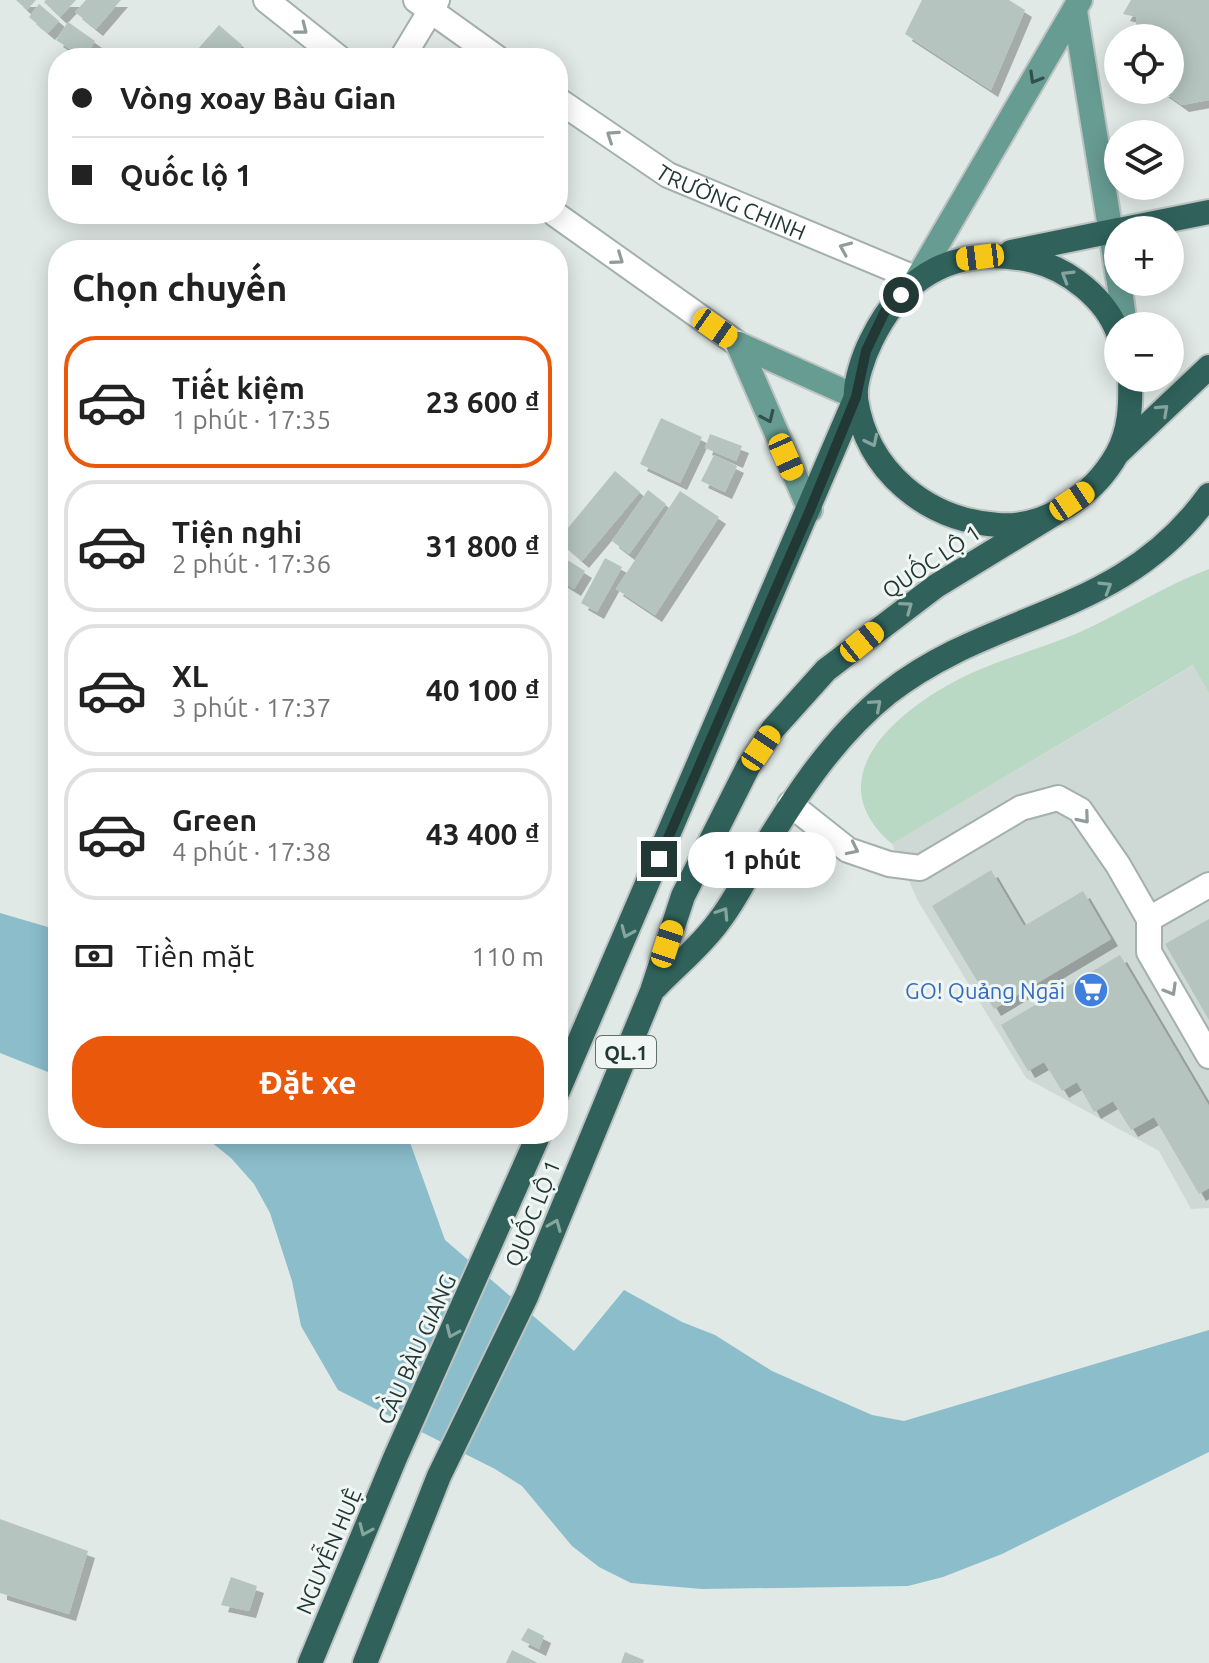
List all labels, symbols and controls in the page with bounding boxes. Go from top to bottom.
one-way arrow [293,20,308,34]
map controls [1104,24,1184,392]
button: locate [1104,24,1184,104]
one-way arrow [1029,69,1045,84]
text: Vòng xoay Bàu Gian [120,81,396,115]
button: layers [1104,120,1184,200]
one-way arrow [606,131,620,146]
text: Quốc lộ 1 [120,158,252,192]
street label: TRƯỜNG CHINH [652,159,810,244]
button: + [1104,216,1184,296]
one-way arrow [839,242,853,258]
car [955,242,1005,272]
one-way arrow [610,249,624,264]
text: Chọn chuyến [72,267,287,308]
one-way arrow [1061,271,1076,286]
route start [883,277,919,313]
car [688,304,742,352]
button: − [1104,312,1184,392]
icon: car [76,366,148,438]
text: Tiết kiệm [172,371,305,405]
text: 23 600 ₫ [426,385,540,419]
text: 1 phút · 17:35 [172,405,331,434]
one-way arrow [1154,405,1168,419]
one-way arrow [758,408,774,423]
car [765,430,807,484]
one-way arrow [863,433,878,448]
car [1045,478,1099,524]
icon: car [76,510,148,582]
street label: QUỐC LỘ 1 [874,514,985,603]
text: Tiện nghi [172,515,302,549]
text: 31 800 ₫ [426,529,540,563]
text: 2 phút · 17:36 [172,549,331,578]
one-way arrow [1097,581,1112,596]
one-way arrow [899,602,913,617]
car [836,618,888,666]
icon: car [76,654,148,726]
text: XL [172,659,208,693]
text: 40 100 ₫ [426,673,540,707]
text: 3 phút · 17:37 [172,693,331,722]
one-way arrow [866,700,881,714]
car [738,721,784,775]
icon: car [76,798,148,870]
text: Green [172,803,257,837]
one-way arrow [1074,809,1089,824]
text: 43 400 ₫ [426,817,540,851]
callout: 1 phút [687,831,835,887]
text: 4 phút · 17:38 [172,837,331,866]
one-way arrow [844,840,859,856]
route end [641,841,677,877]
text: 1 phút [723,845,801,874]
one-way arrow [714,908,729,922]
car [648,917,686,971]
one-way arrow [621,924,637,938]
icon: cash [72,934,116,978]
text: Tiền mặt [136,939,254,973]
text: 110 m [472,942,544,971]
supermarket icon: GO! Quảng Ngãi [1072,971,1110,1009]
place label: GO! Quảng Ngãi [905,978,1065,1003]
one-way arrow [1161,981,1177,995]
button: Đặt xe [72,1036,544,1128]
road number: QL.1 [596,1036,656,1068]
street label: QUỐC LỘ 1 [494,1154,565,1270]
one-way arrow [546,1219,562,1233]
street label: CẦU BÀU GIANG [366,1268,460,1428]
one-way arrow [446,1323,462,1338]
street label: NGUYỄN HUỆ [286,1483,366,1617]
one-way arrow [358,1522,375,1536]

